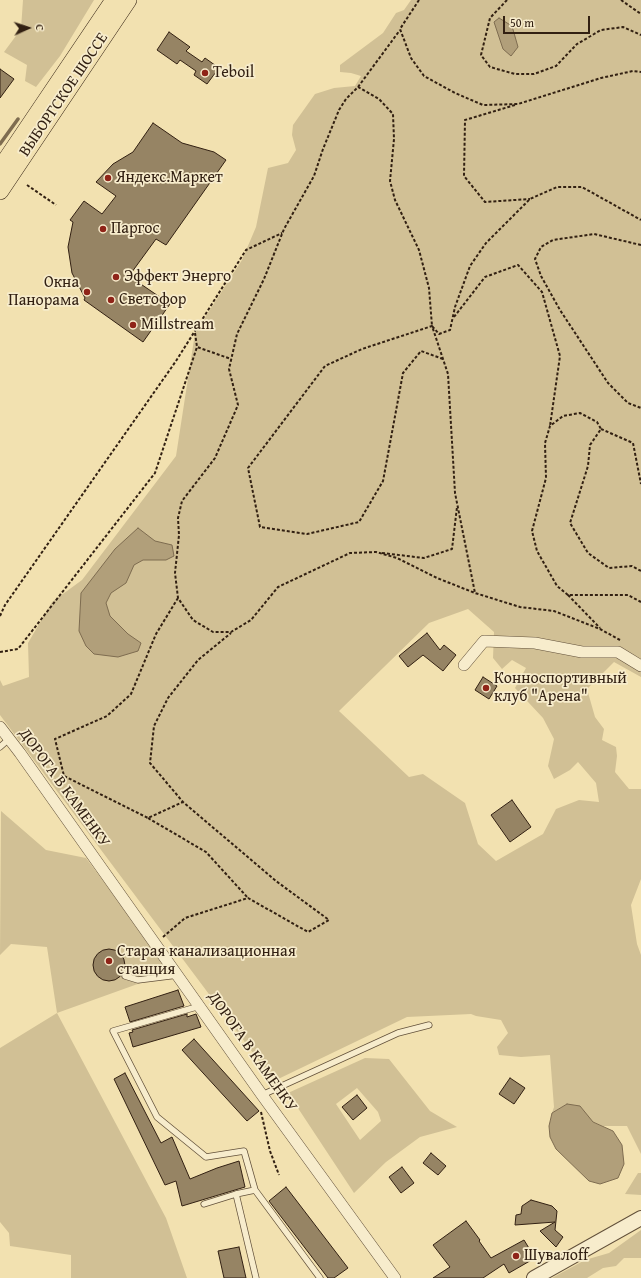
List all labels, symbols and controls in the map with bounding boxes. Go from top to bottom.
north arrow [8,8,48,48]
scale bar [505,8,592,34]
text: 50 m [510,14,534,31]
text: С [32,24,48,31]
street label: ВЫБОРГСКОЕ ШОССЕ [15,30,113,160]
place label: Teboil [213,63,254,83]
marker: Teboil [200,68,210,78]
place label: Яндекс.Маркет [116,168,223,188]
marker: Яндекс.Маркет [103,173,113,183]
place label: Паргос [111,219,160,239]
marker: Паргос [98,224,108,234]
place label: Эффект Энерго [124,267,231,287]
marker: Эффект Энерго [111,272,121,282]
place label: Окна Панорама [8,273,79,311]
marker: Окна Панорама [82,287,92,297]
place label: Светофор [119,290,186,310]
marker: Светофор [106,295,116,305]
place label: Millstream [141,315,214,335]
marker: Millstream [128,320,138,330]
place label: Конноспортивный клуб "Арена" [494,669,627,707]
marker: Конноспортивный клуб "Арена" [481,683,491,693]
street label: ДОРОГА В КАМЕНКУ [14,725,114,851]
place label: Старая канализационная станция [117,942,296,980]
marker: Старая канализационная станция [104,956,114,966]
street label: ДОРОГА В КАМЕНКУ [203,988,301,1116]
place label: Шувалоff [524,1246,588,1266]
marker: Шувалоff [511,1251,521,1261]

